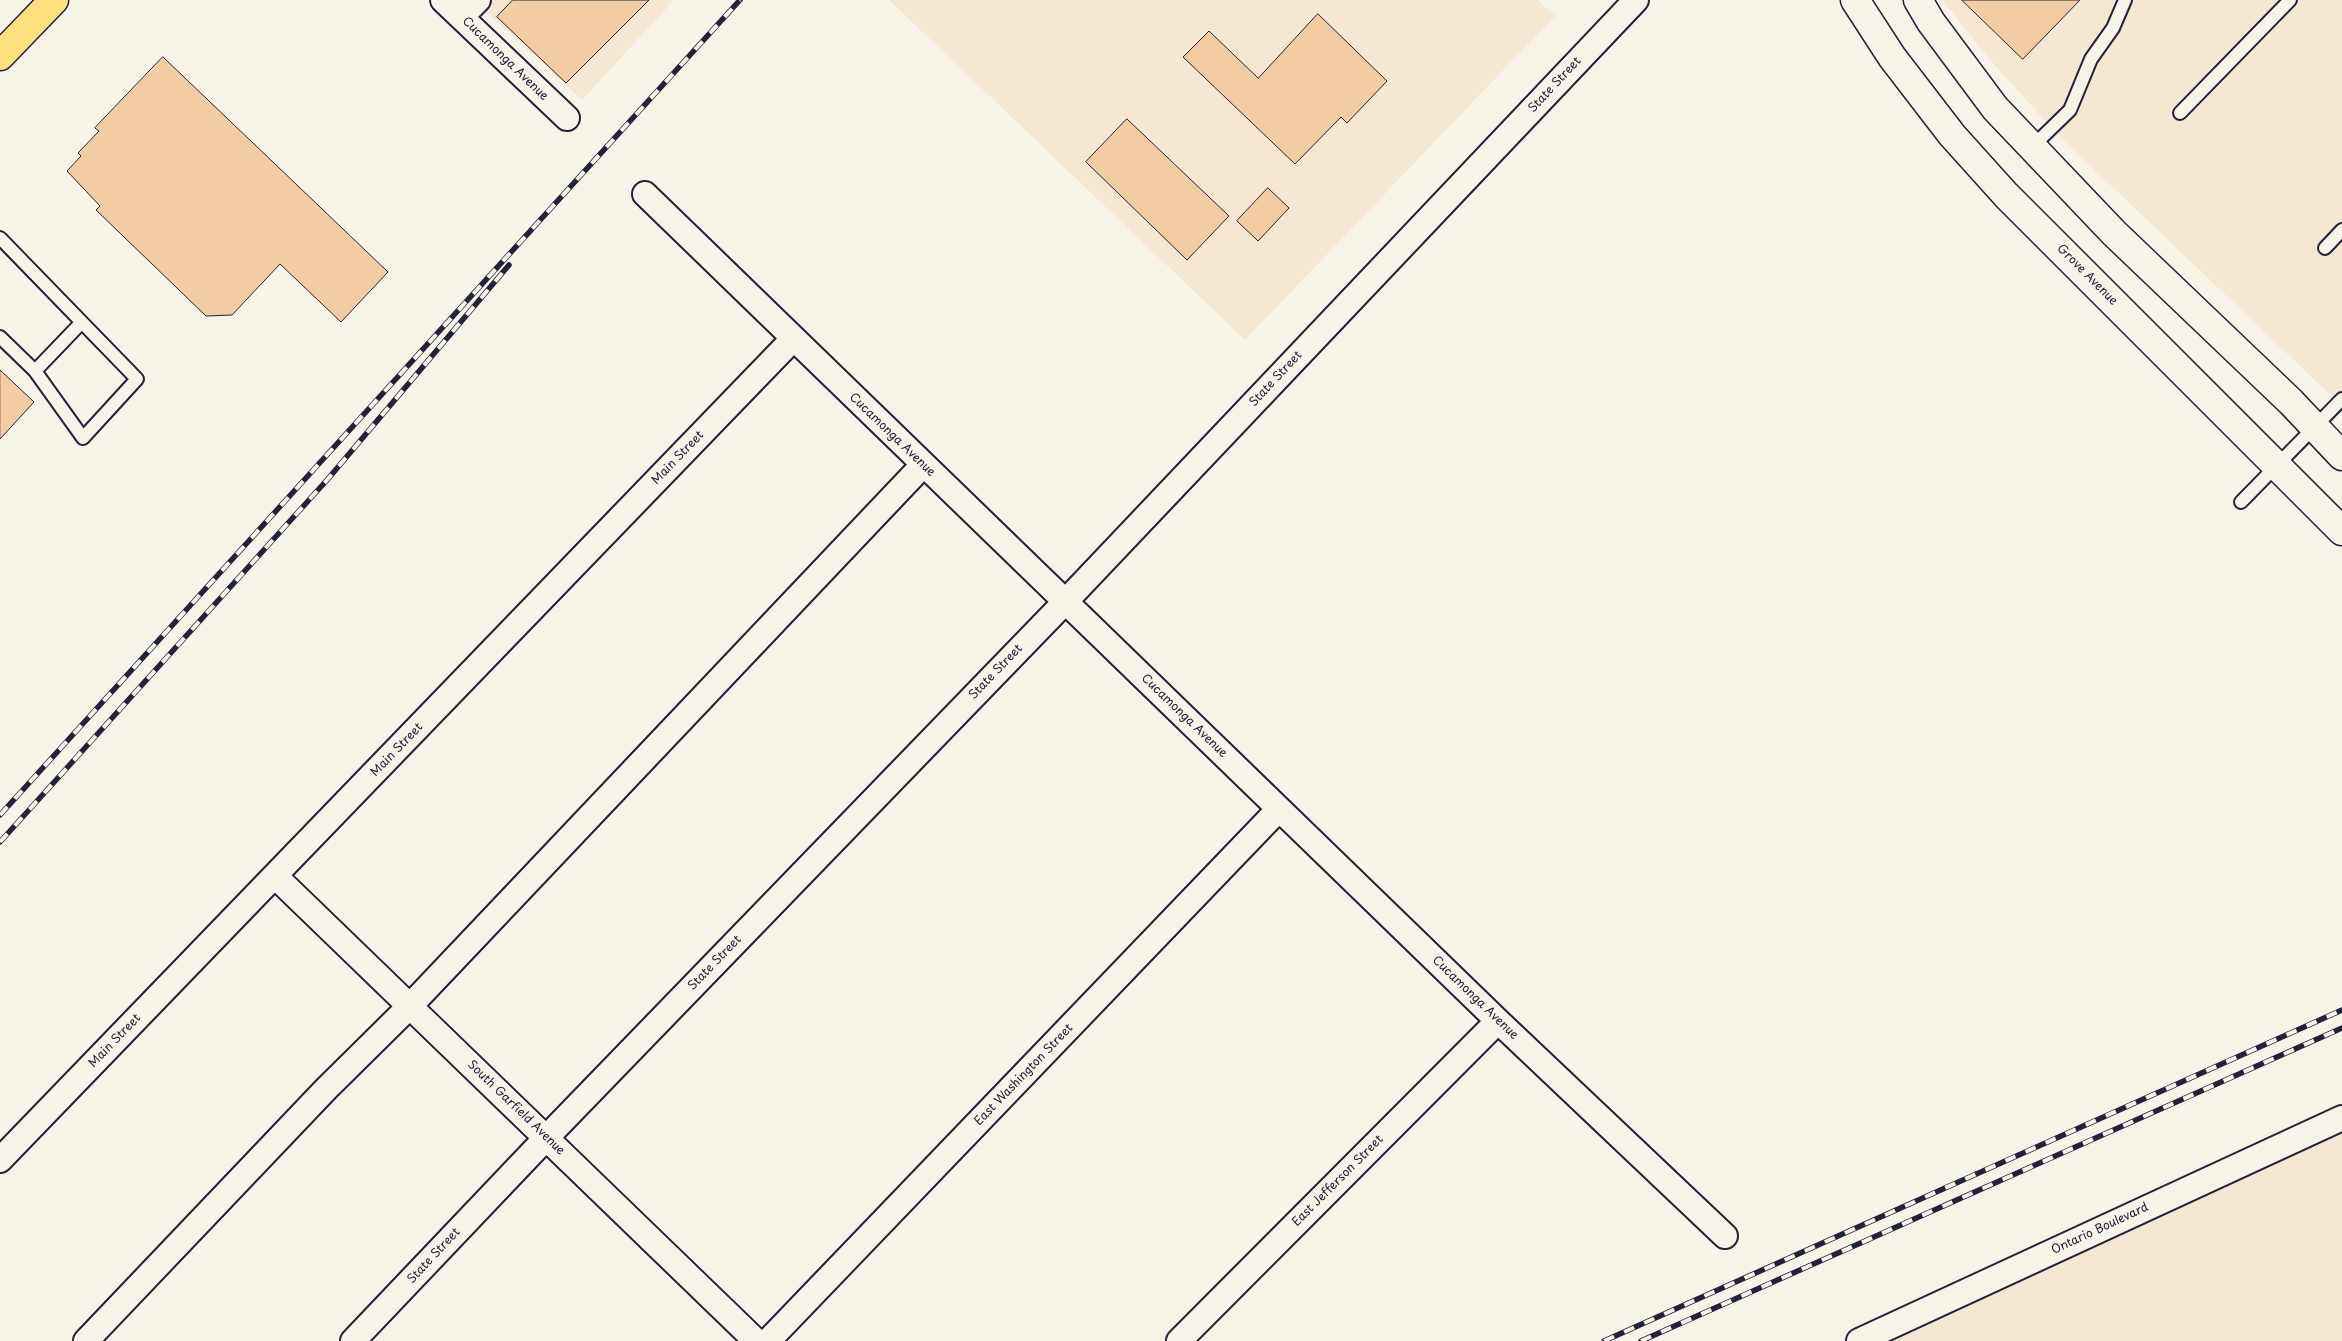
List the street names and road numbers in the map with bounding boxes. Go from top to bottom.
street label: Cucamonga Avenue [459,14,551,104]
street label: State Street [1526,54,1584,116]
street label: Grove Avenue [2054,242,2120,308]
street label: State Street [1247,348,1305,410]
street label: Cucamonga Avenue [846,390,938,480]
street label: Main Street [649,428,707,488]
street label: State Street [966,642,1026,702]
street label: Cucamonga Avenue [1138,671,1230,761]
street label: Main Street [368,720,426,780]
street label: State Street [685,933,745,993]
street label: Cucamonga Avenue [1429,953,1521,1043]
street label: Main Street [86,1011,144,1071]
street label: East Washington Street [972,1021,1076,1129]
street label: South Garfield Avenue [464,1058,568,1158]
street label: East Jefferson Street [1289,1132,1387,1230]
street label: Ontario Boulevard [2049,1200,2151,1258]
street label: State Street [405,1225,463,1287]

